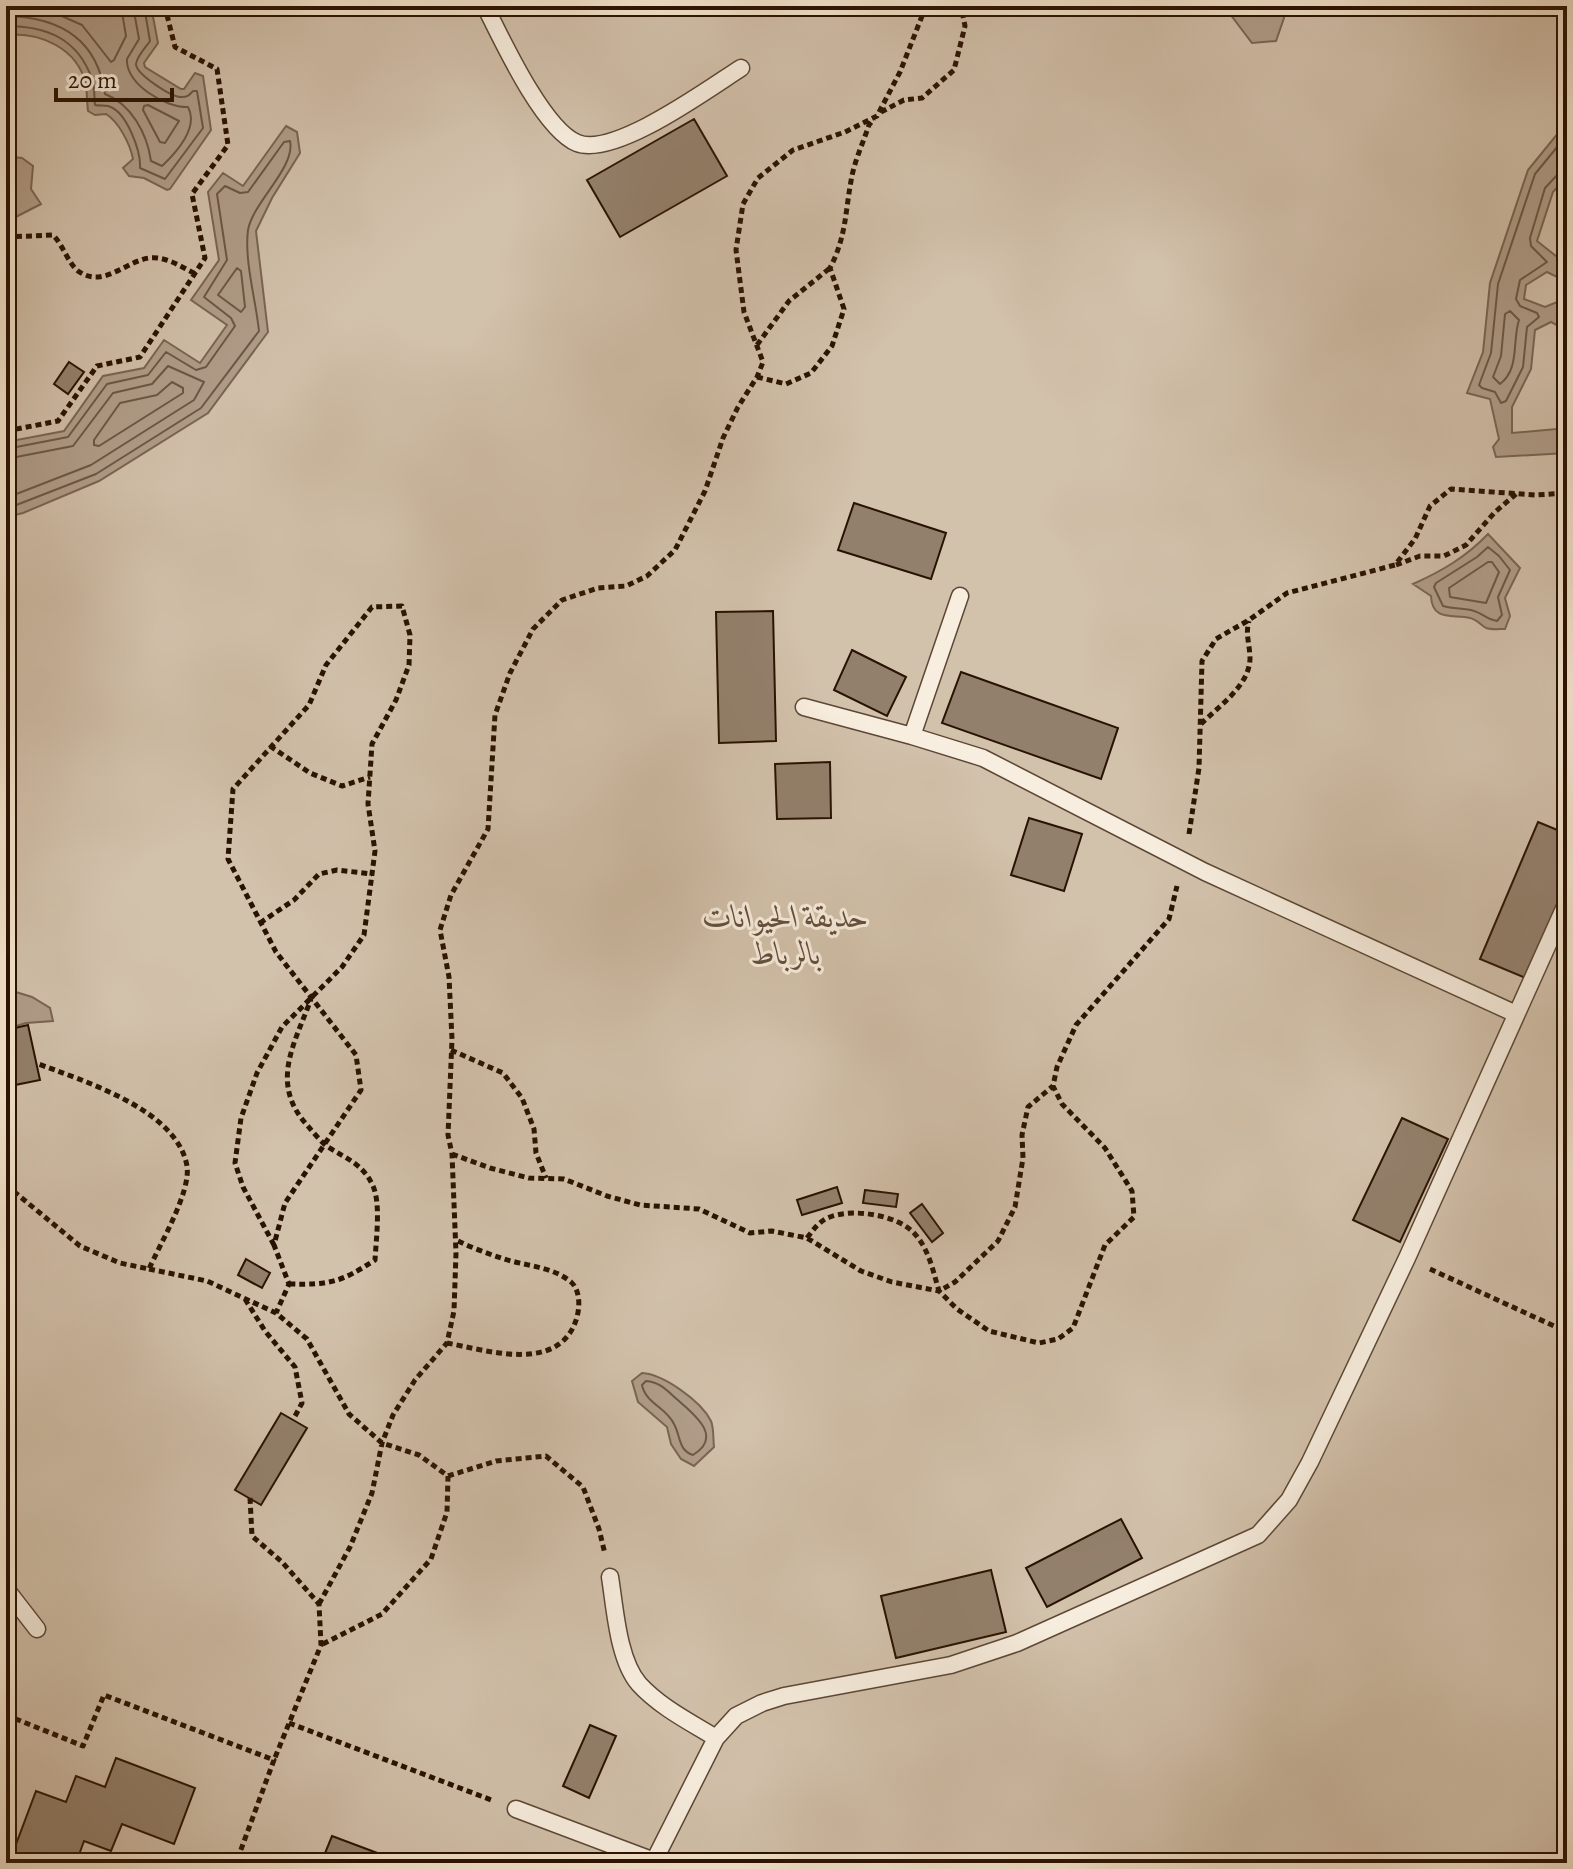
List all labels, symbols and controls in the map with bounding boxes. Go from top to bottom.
scale bar [56,52,172,102]
text: 20 m [68,64,117,96]
park label: حديقة الحيوانات بالرباط [703,894,869,975]

